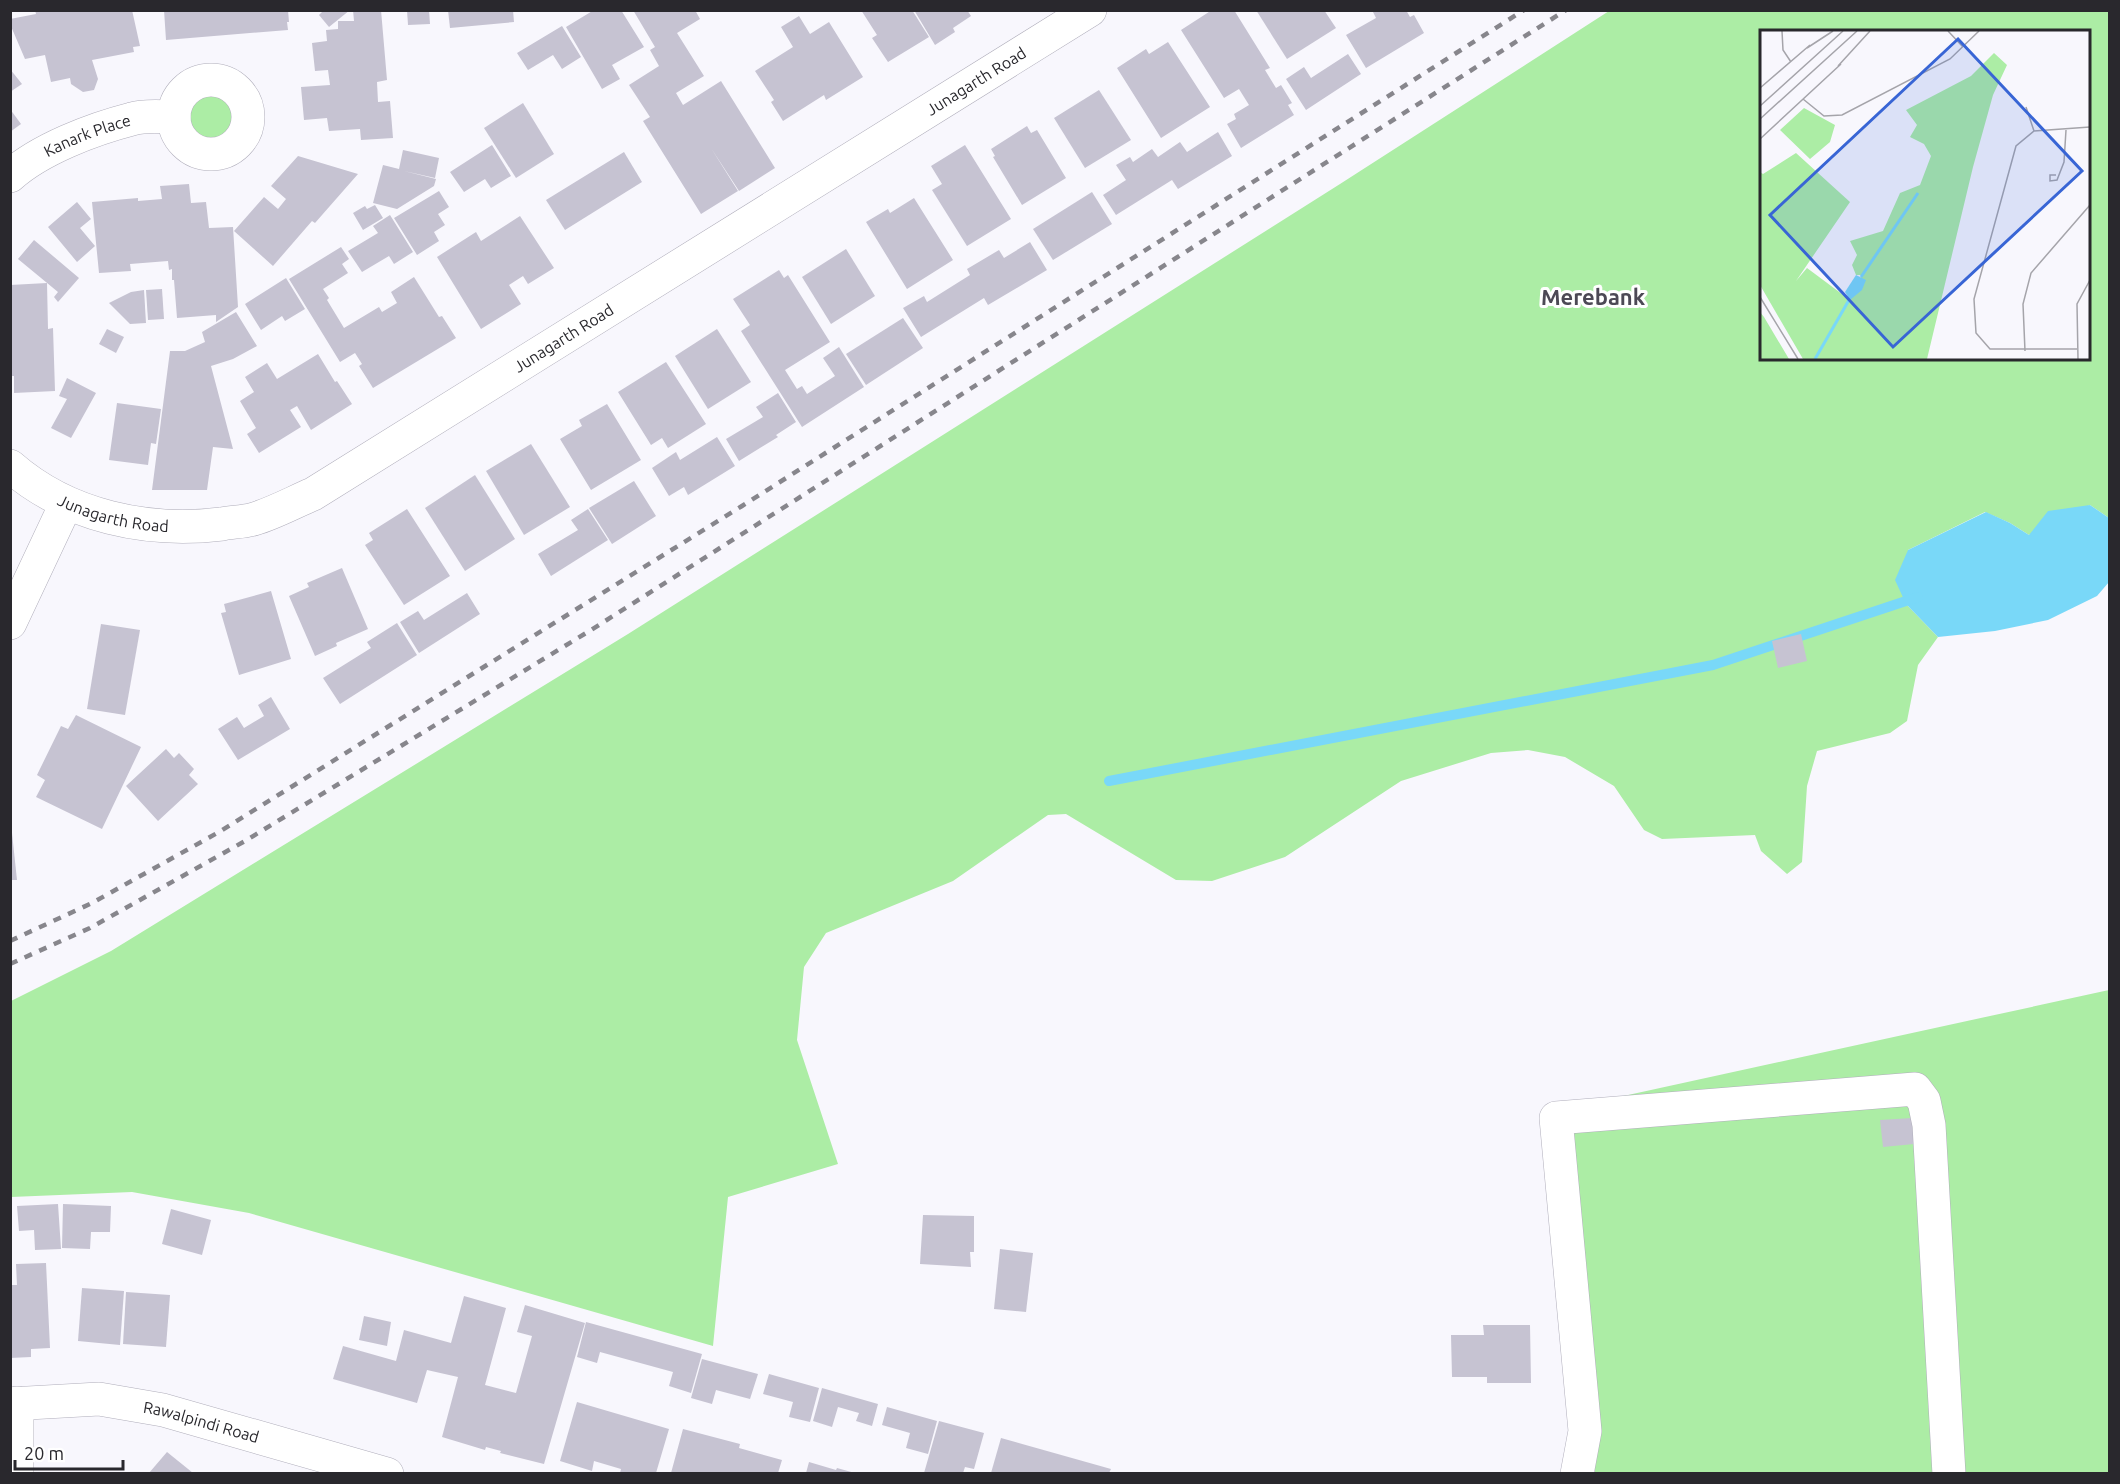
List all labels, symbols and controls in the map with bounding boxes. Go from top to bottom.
inset map [1760,30,2090,360]
street label: Junagarth Road [923,43,1029,119]
street label: Kanark Place [41,111,133,160]
district label: Merebank [1541,284,1646,309]
street label: Junagarth Road [510,300,617,376]
street label: Junagarth Road [55,491,169,535]
street label: Rawalpindi Road [142,1398,261,1446]
scale bar [15,1433,123,1471]
text: 20 m [24,1443,64,1463]

